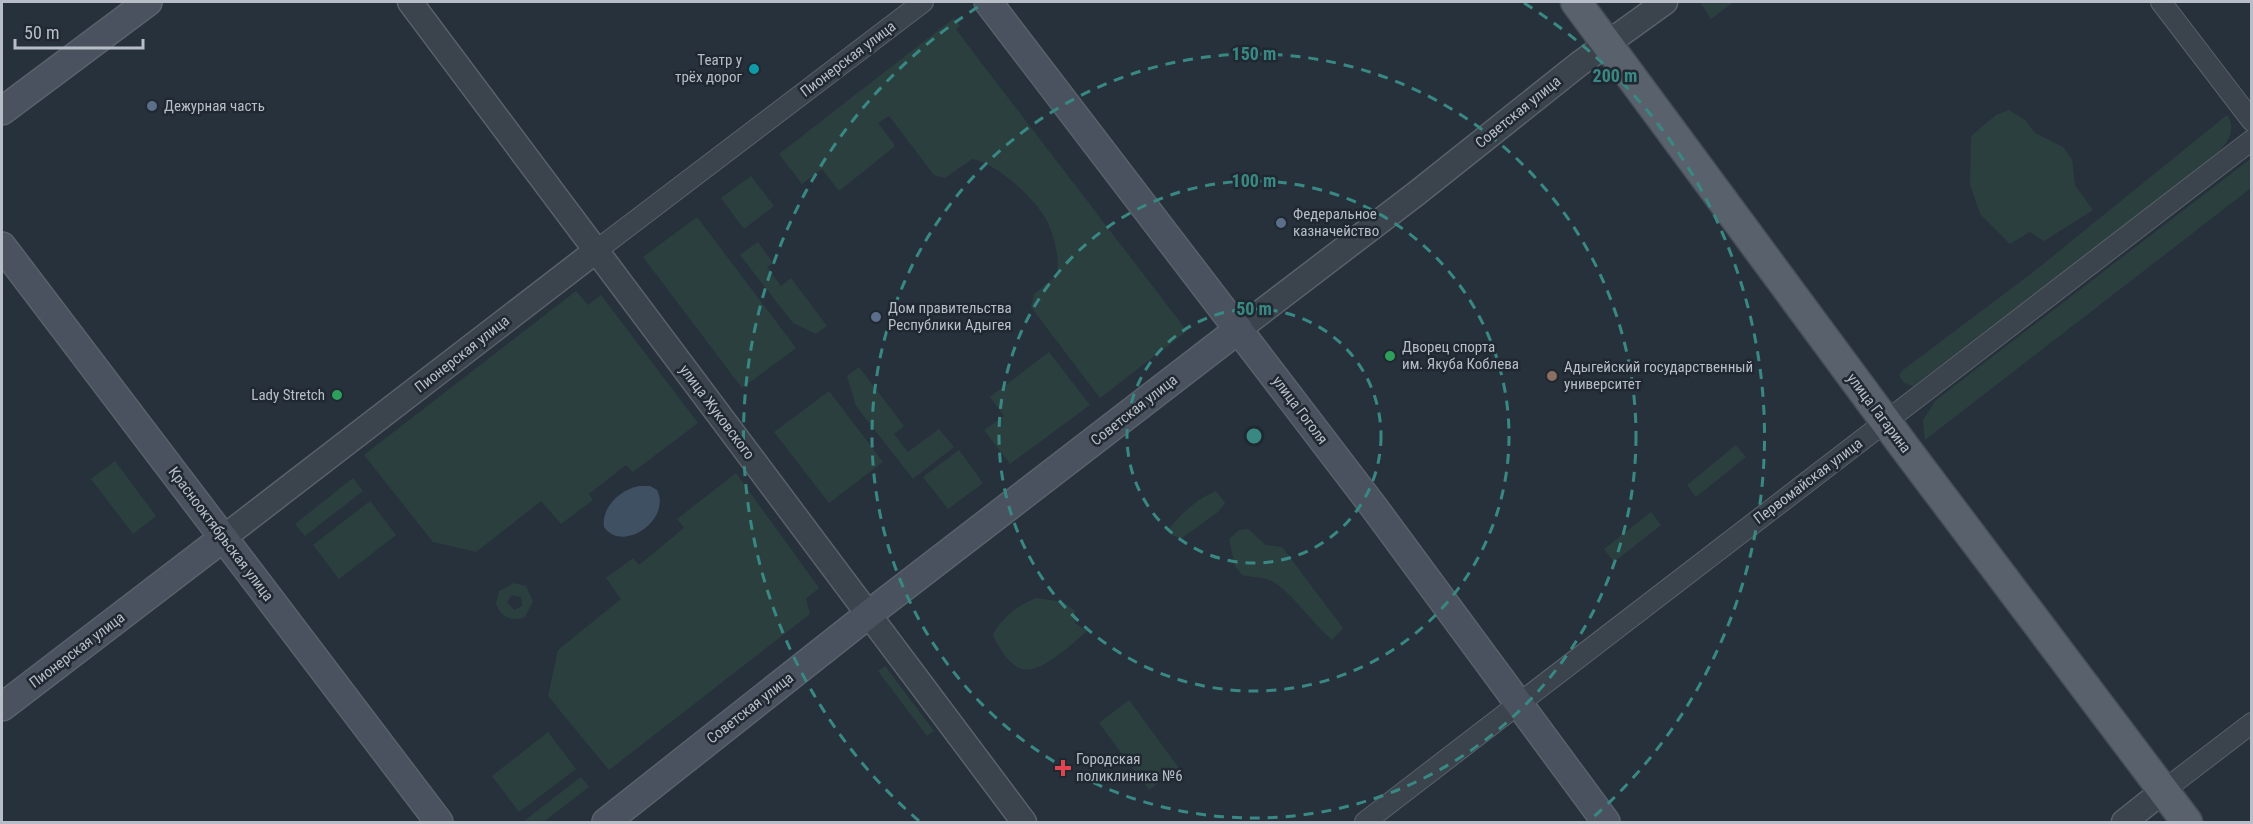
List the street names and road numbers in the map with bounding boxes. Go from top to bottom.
street label: Пионерская улица [797,17,899,101]
street label: Советская улица [1472,72,1564,152]
street label: Пионерская улица [411,312,513,396]
street label: улица Жуковского [675,361,759,463]
street label: улица Гагарина [1843,370,1915,456]
street label: Советская улица [1087,371,1181,449]
street label: улица Гоголя [1268,372,1332,448]
street label: Первомайская улица [1750,434,1866,528]
street label: Краснооктябрьская улица [165,463,277,605]
street label: Пионерская улица [26,608,128,692]
street label: Советская улица [703,669,797,747]

